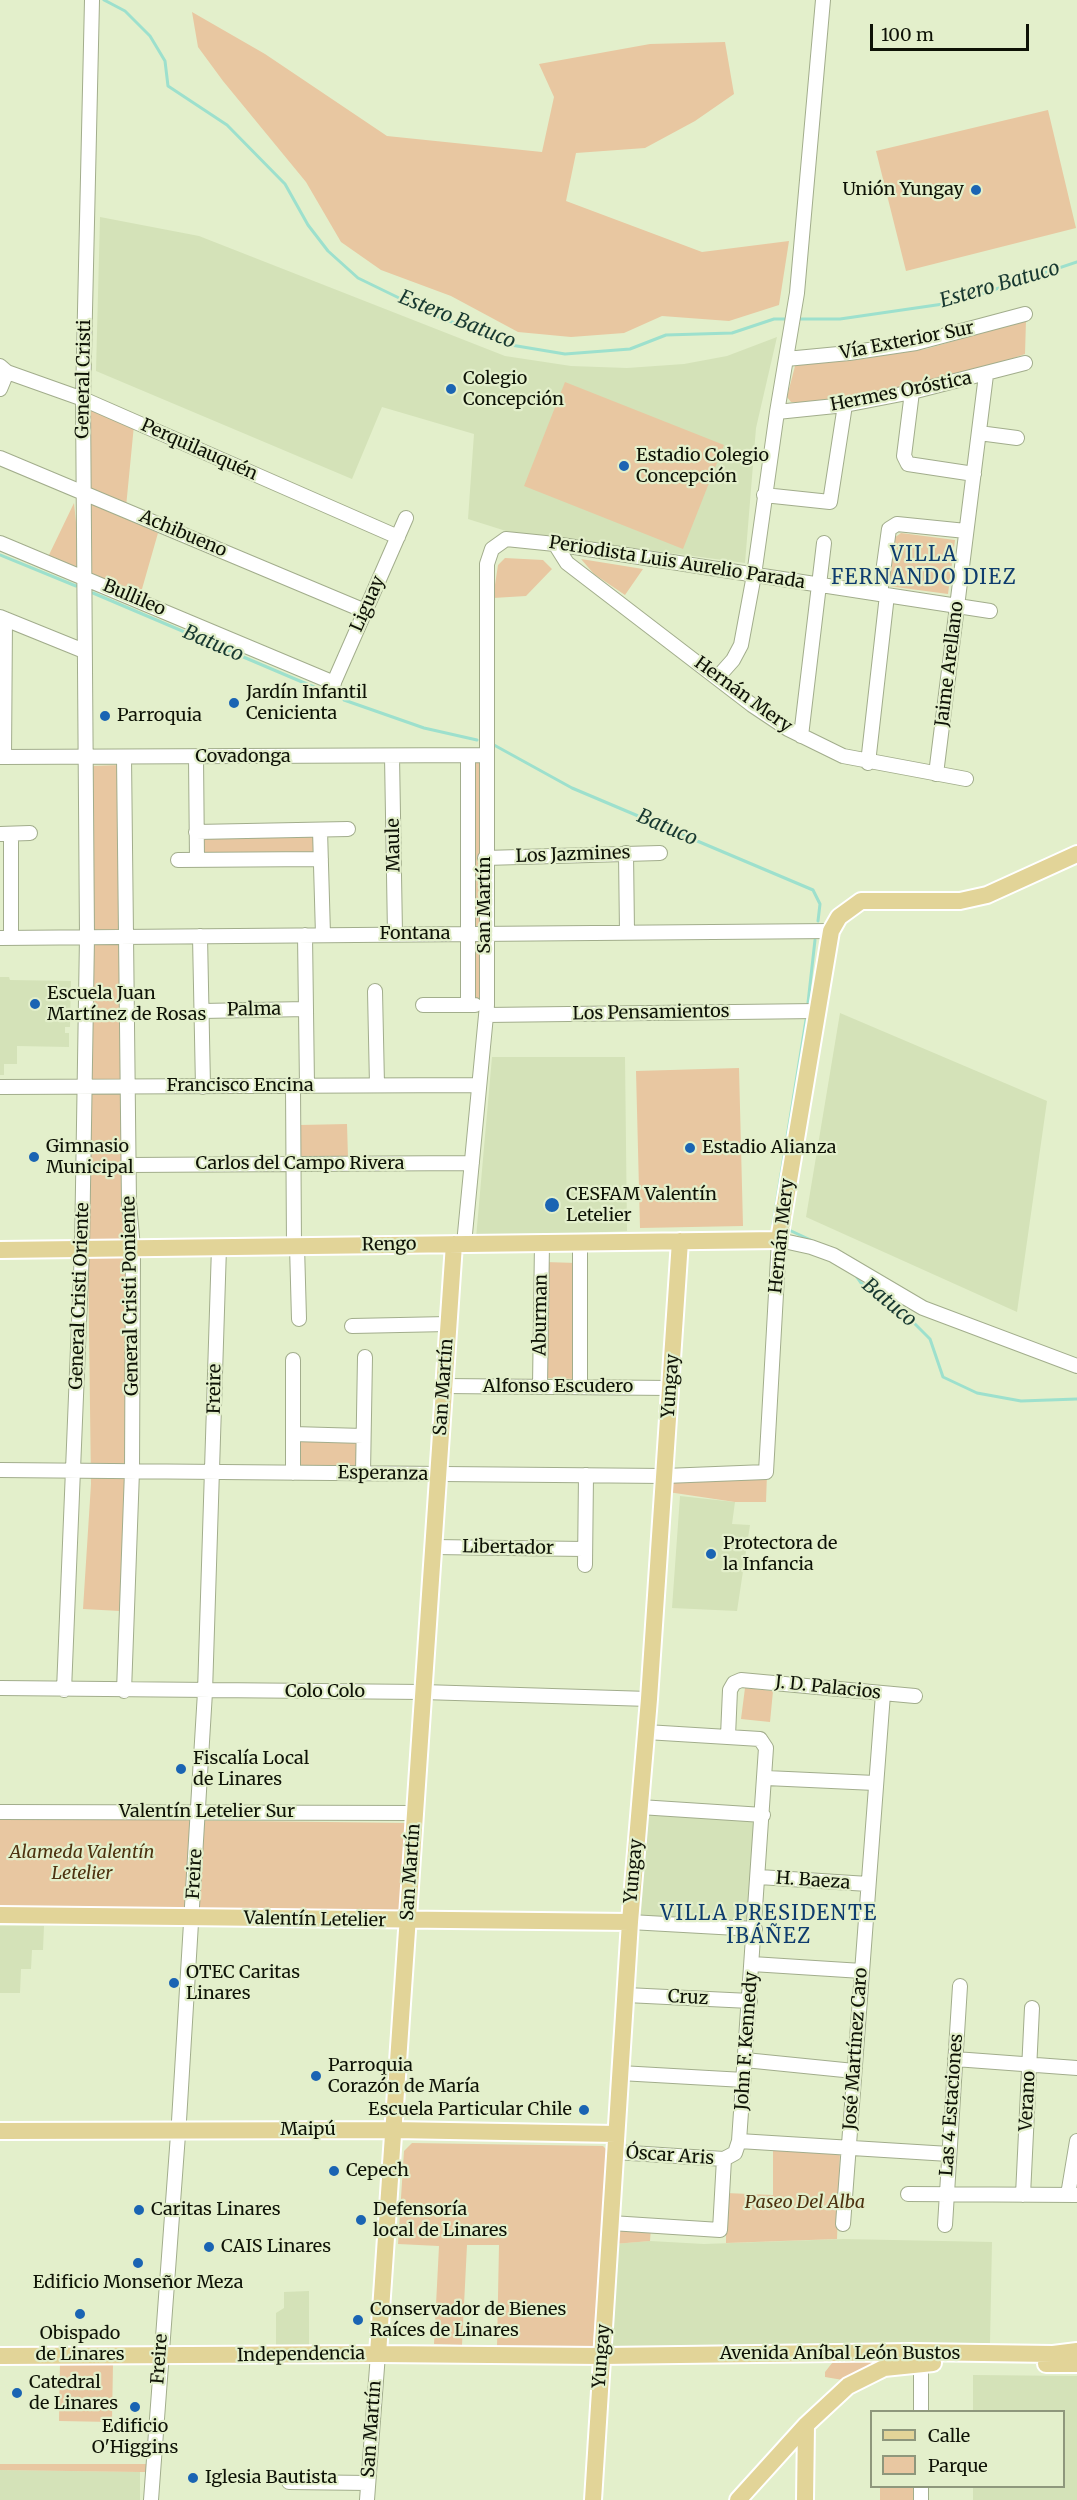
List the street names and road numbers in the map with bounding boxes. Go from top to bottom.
street label: Vía Exterior Sur [838,317,976,365]
street label: General Cristi [72,319,96,439]
street label: Hermes Oróstica [828,368,974,416]
street label: Perquilauquén [137,415,261,485]
street label: Achibueno [136,506,230,562]
street label: Periodista Luis Aurelio Parada [547,532,807,594]
street label: Liguay [346,573,390,635]
street label: Bullileo [99,575,169,621]
street label: Jaime Arellano [932,600,968,728]
street label: Hernán Mery [690,652,796,738]
street label: Covadonga [195,746,291,768]
street label: Maule [383,818,405,872]
street label: Los Jazmines [515,842,631,868]
street label: San Martín [474,856,496,954]
street label: Fontana [380,923,450,945]
street label: Palma [227,999,281,1021]
street label: Los Pensamientos [572,1001,730,1025]
street label: Francisco Encina [166,1075,314,1097]
street label: Carlos del Campo Rivera [196,1153,404,1175]
street label: Hernán Mery [765,1178,799,1294]
street label: General Cristi Poniente [118,1196,144,1396]
street label: General Cristi Oriente [66,1202,94,1390]
street label: Rengo [361,1234,417,1256]
street label: Aburman [529,1274,553,1356]
street label: San Martín [430,1338,458,1436]
street label: Yungay [658,1353,684,1419]
street label: Freire [204,1364,226,1414]
street label: Alfonso Escudero [483,1376,633,1398]
street label: Esperanza [338,1462,428,1486]
street label: Libertador [462,1536,554,1560]
street label: J. D. Palacios [774,1672,882,1704]
street label: Colo Colo [285,1681,365,1703]
street label: Valentín Letelier Sur [119,1801,295,1823]
street label: San Martín [397,1823,425,1921]
street label: Yungay [620,1838,648,1904]
street label: Freire [183,1848,207,1900]
street label: H. Baeza [775,1868,851,1894]
street label: Valentín Letelier [244,1908,386,1932]
street label: José Martínez Caro [840,1967,872,2131]
street label: John F. Kennedy [731,1971,763,2111]
street label: Cruz [667,1986,709,2010]
street label: Las 4 Estaciones [936,2033,968,2177]
street label: Verano [1016,2070,1040,2132]
street label: Maipú [280,2119,336,2141]
street label: Óscar Aris [625,2142,715,2170]
street label: Yungay [589,2323,615,2389]
street label: Freire [147,2333,173,2385]
street label: Independencia [237,2343,365,2367]
street label: Avenida Aníbal León Bustos [720,2343,960,2365]
street label: San Martín [358,2380,386,2478]

